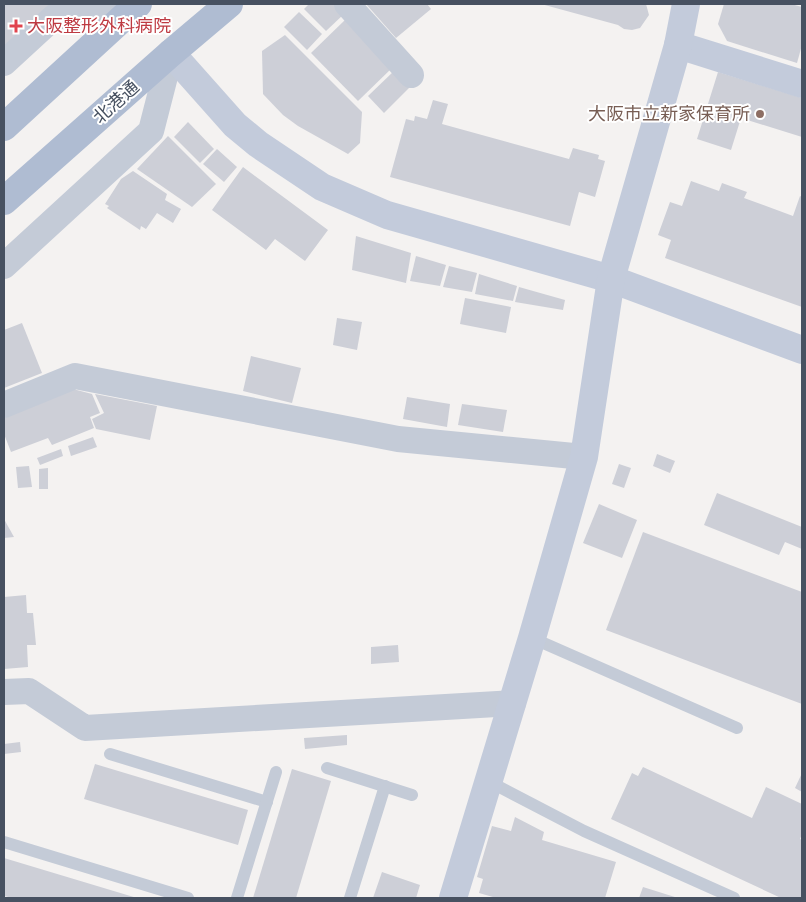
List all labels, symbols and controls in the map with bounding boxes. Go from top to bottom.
place label: 大阪整形外科病院 [27,14,171,37]
marker: 大阪整形外科病院 [9,19,23,33]
street label: 北港通 [88,75,143,128]
place label: 大阪市立新家保育所 [588,102,750,125]
marker: 大阪市立新家保育所 [754,108,766,120]

